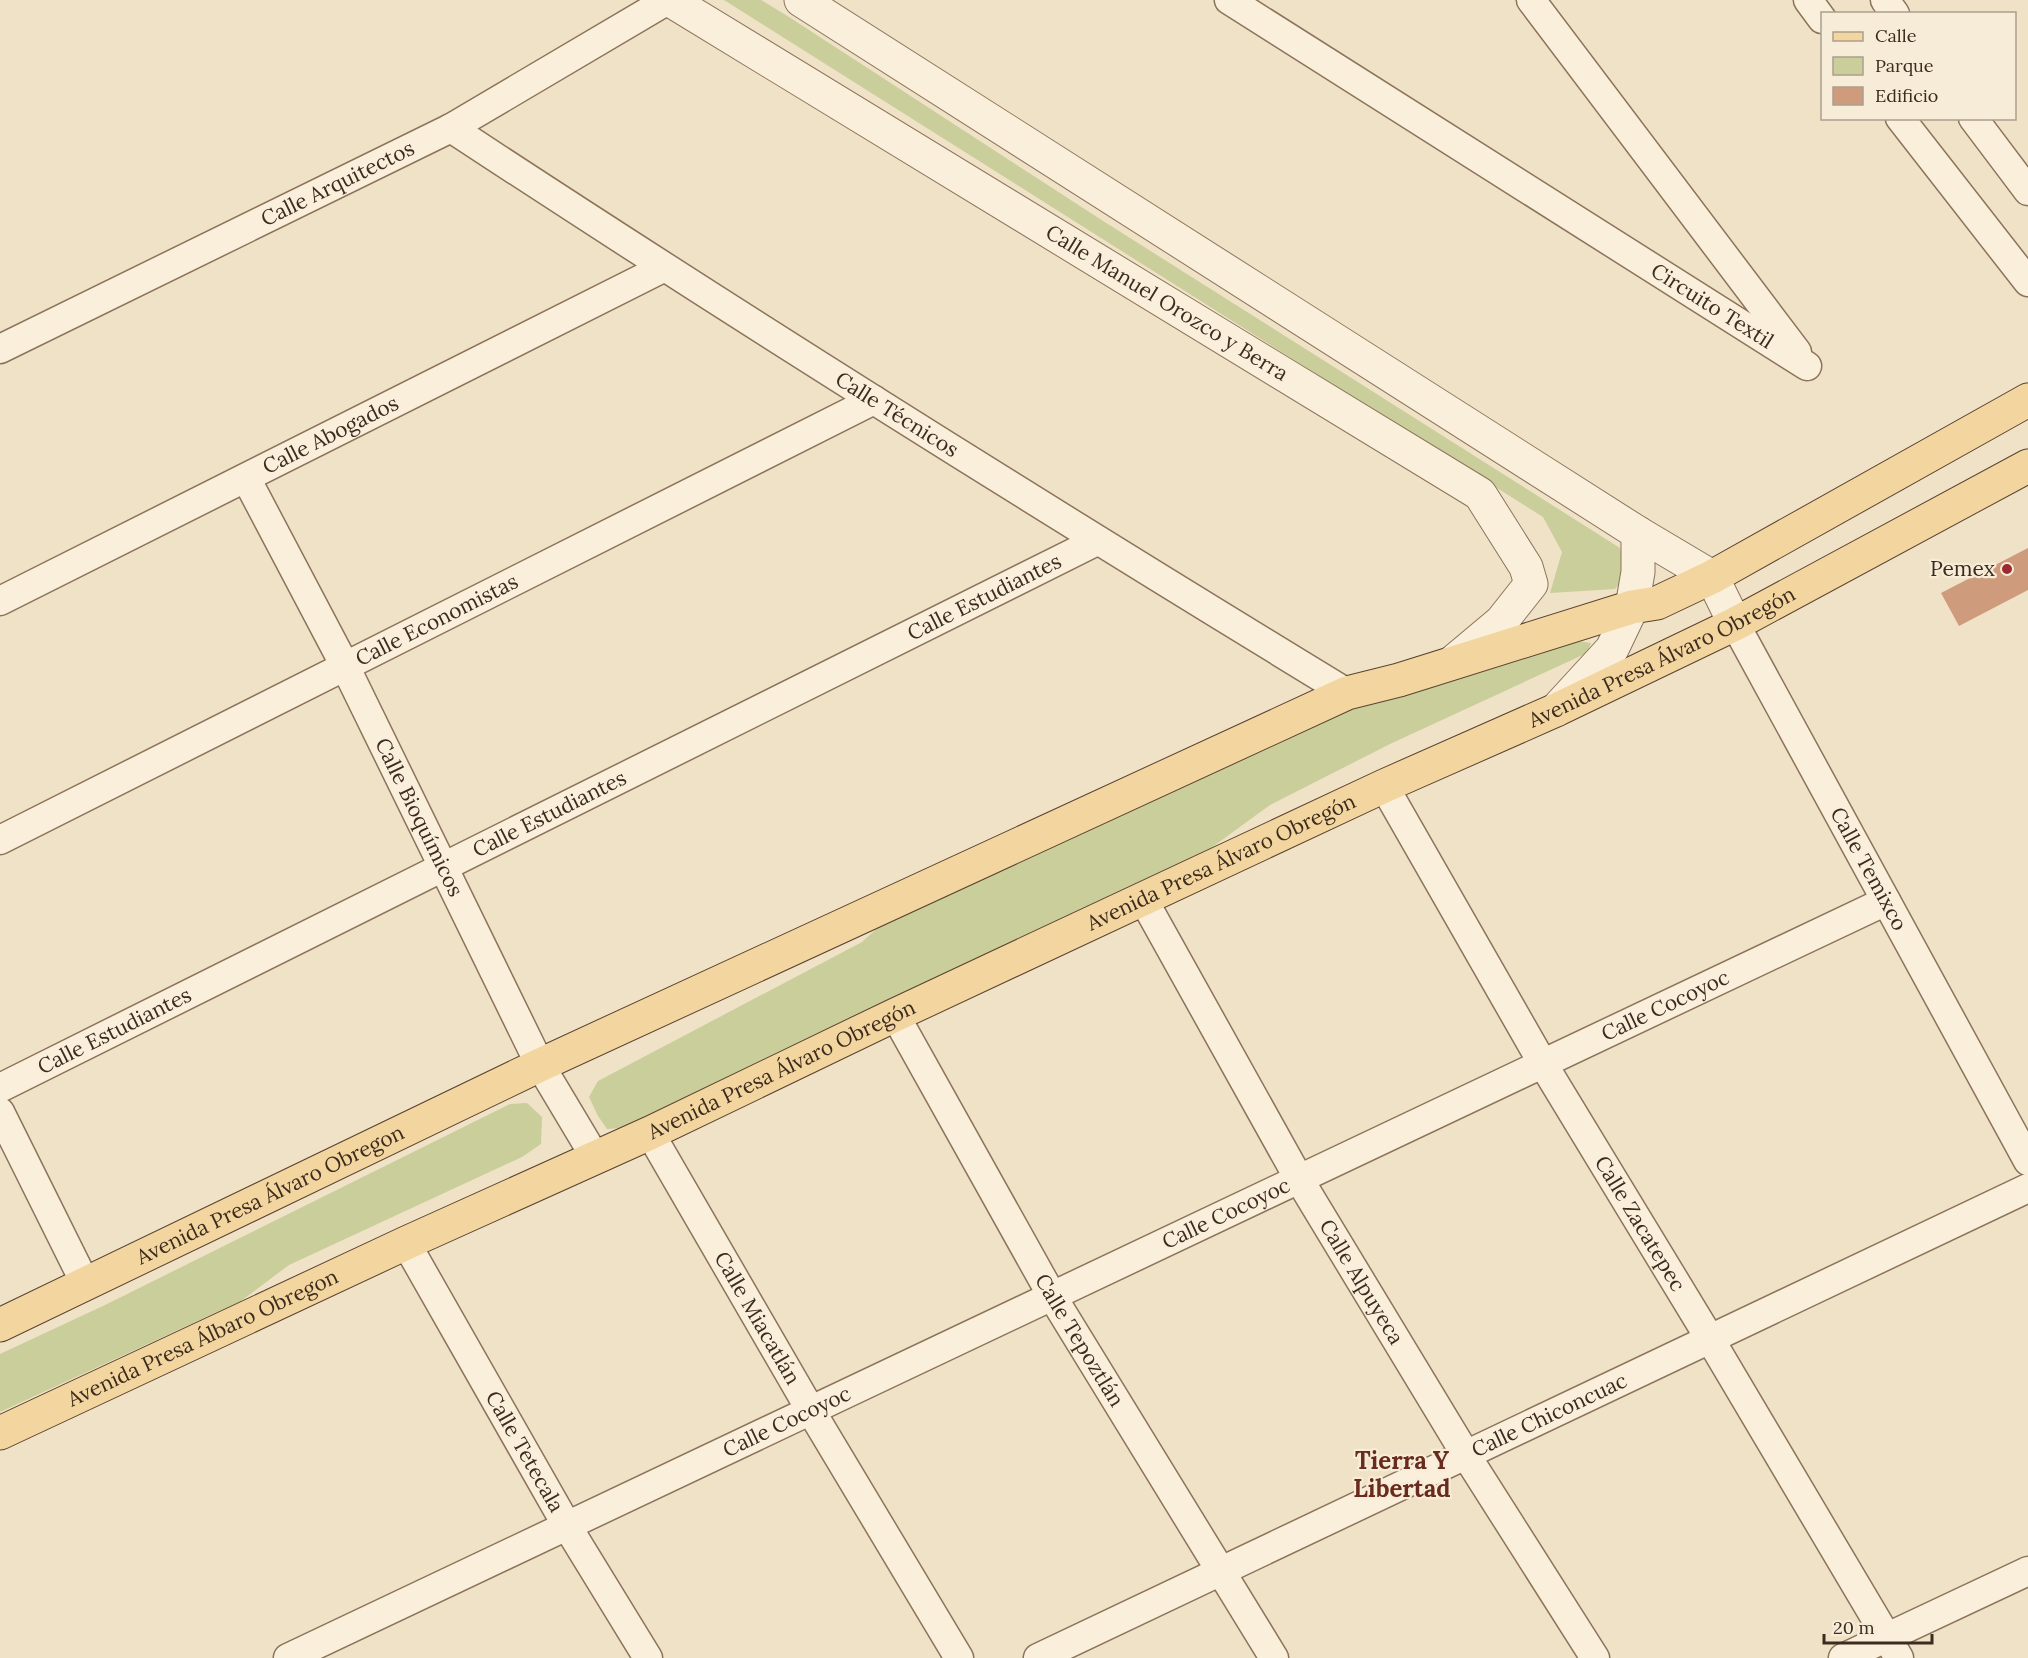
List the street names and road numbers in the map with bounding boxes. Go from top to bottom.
street label: Calle Arquitectos [256,134,419,232]
street label: Calle Manuel Orozco y Berra [1041,218,1294,387]
street label: Circuito Textil [1646,257,1779,354]
street label: Calle Técnicos [830,365,964,463]
street label: Calle Abogados [258,389,403,480]
street label: Calle Estudiantes [903,547,1066,646]
street label: Calle Economistas [351,567,522,672]
street label: Avenida Presa Álvaro Obregón [1523,580,1800,734]
street label: Calle Bioquímicos [369,733,470,901]
street label: Calle Estudiantes [468,764,631,863]
street label: Avenida Presa Álvaro Obregón [1081,787,1360,937]
street label: Calle Temixco [1824,802,1914,935]
street label: Calle Cocoyoc [1597,963,1733,1047]
street label: Calle Estudiantes [33,981,196,1080]
street label: Avenida Presa Álvaro Obregón [642,993,920,1146]
street label: Avenida Presa Álvaro Obregon [131,1118,409,1271]
street label: Calle Zacatepec [1589,1151,1692,1296]
street label: Calle Cocoyoc [1158,1171,1294,1255]
street label: Calle Alpuyeca [1314,1214,1410,1350]
street label: Calle Miacatlán [709,1247,807,1389]
street label: Avenida Presa Álbaro Obregon [62,1263,343,1413]
street label: Calle Tepoztlán [1029,1269,1131,1412]
street label: Calle Chiconcuac [1467,1366,1631,1463]
street label: Calle Cocoyoc [718,1379,855,1463]
street label: Calle Tetecala [480,1386,570,1517]

